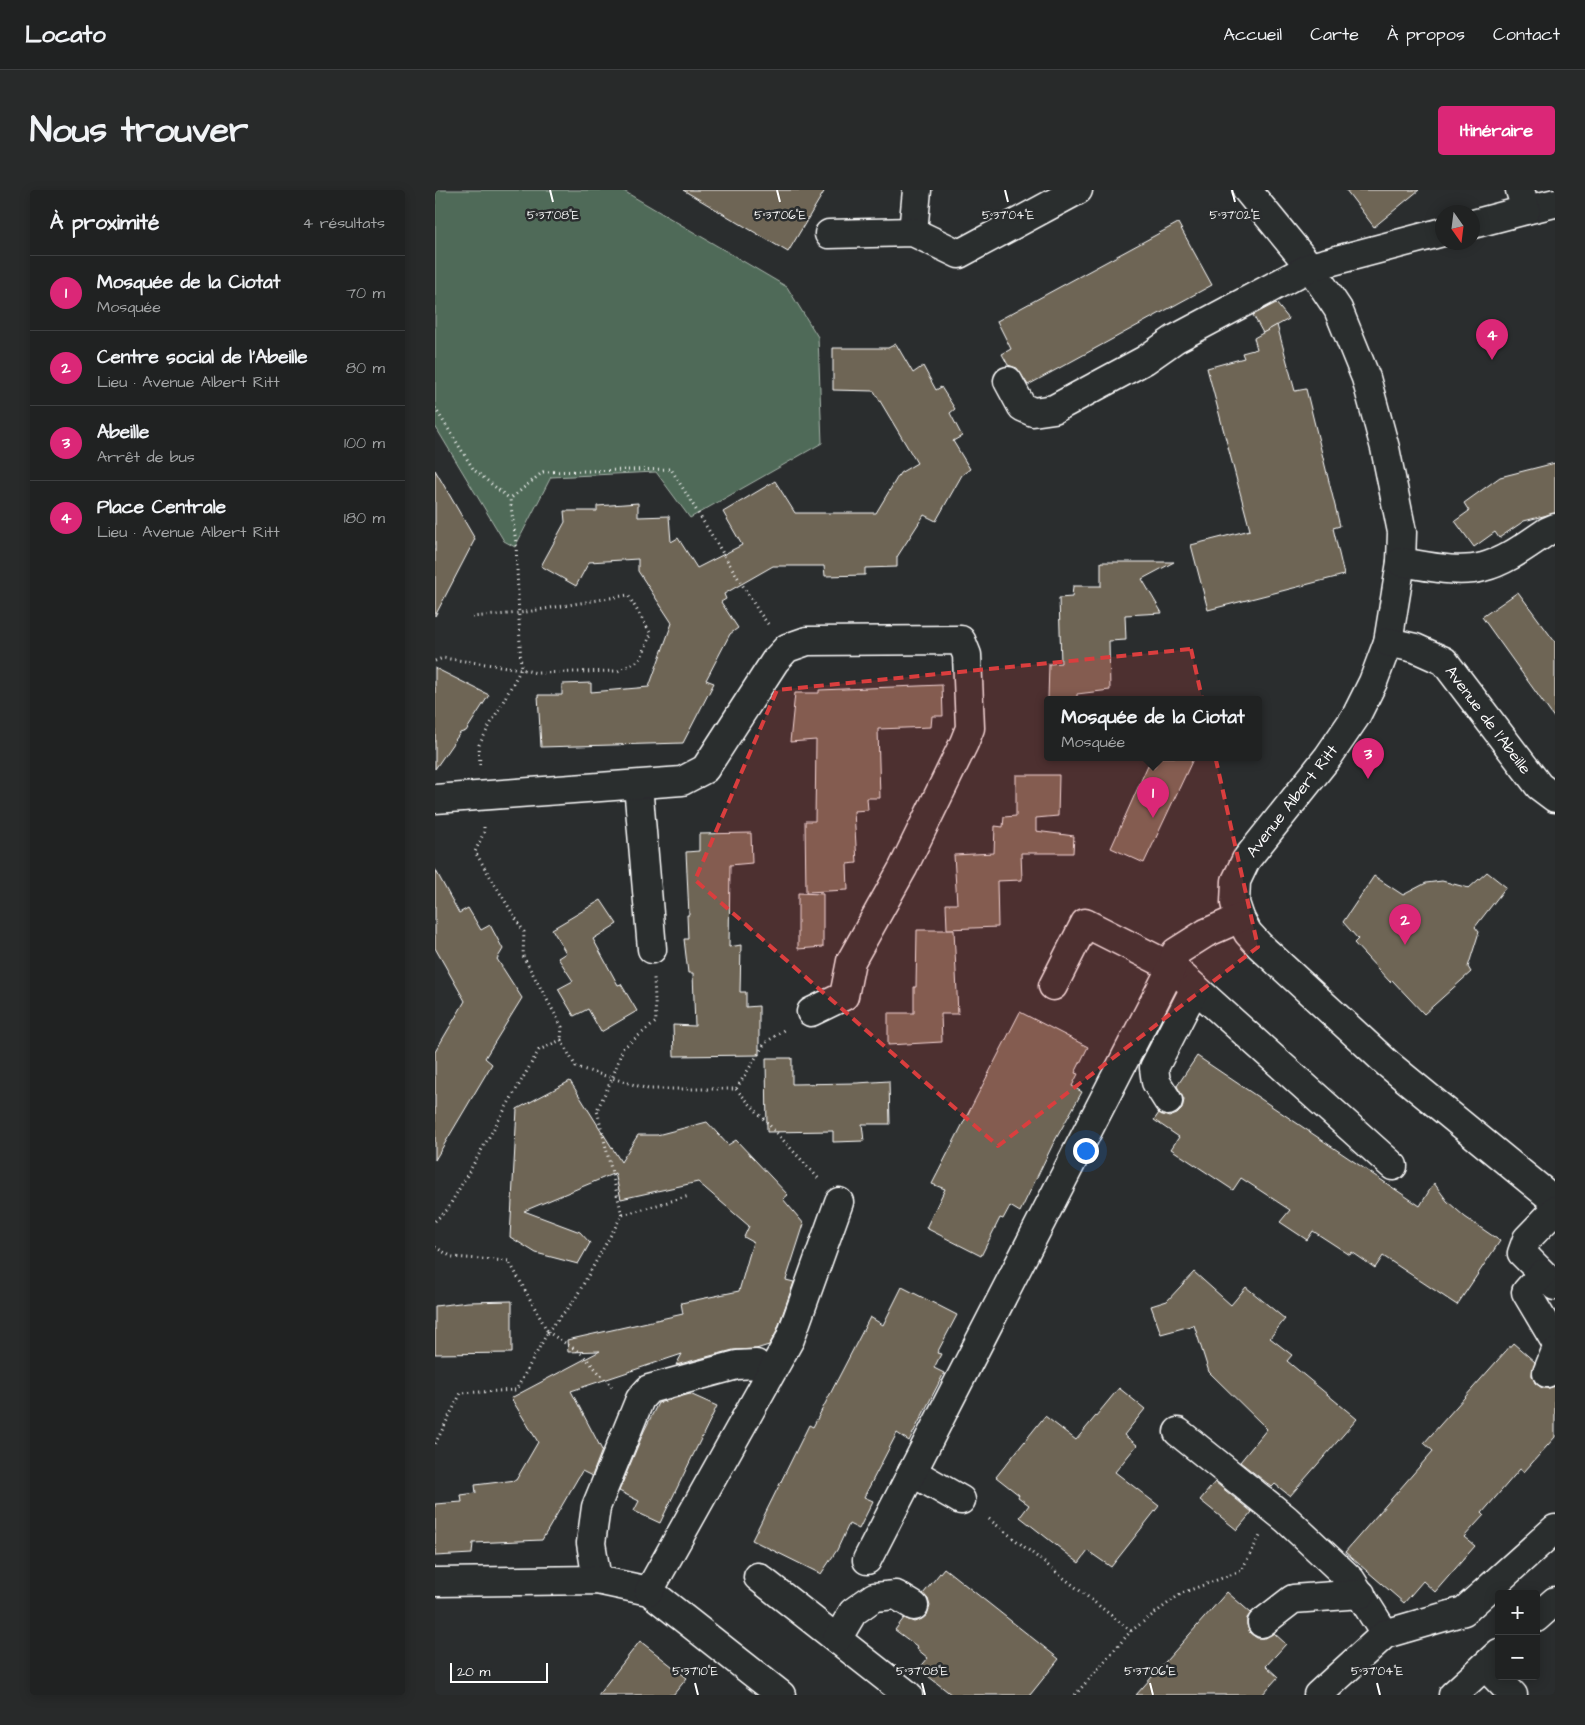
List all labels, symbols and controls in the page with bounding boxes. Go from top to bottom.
text: Locato [25,18,106,52]
text: Accueil [1223,22,1282,47]
text: Carte [1310,22,1359,47]
text: À propos [1387,22,1465,47]
text: Contact [1493,22,1560,47]
text: Nous trouver [30,106,248,155]
button: Itinéraire [1438,106,1555,155]
north arrow [1435,205,1480,250]
text: 5°37'08"E [527,207,579,224]
text: 5°37'06"E [754,207,806,224]
text: 5°37'04"E [982,207,1034,224]
text: 5°37'02"E [1210,207,1260,224]
text: À proximité [50,208,159,237]
text: 4 résultats [302,212,385,234]
text: Mosquée de la Ciotat [97,269,280,296]
text: 1 [65,282,67,304]
text: 70 m [346,282,385,304]
text: Mosquée [97,296,161,318]
pin: 4 [1476,319,1508,360]
text: Centre social de l'Abeille [97,344,308,371]
text: 2 [61,357,71,379]
text: 80 m [346,357,385,379]
text: Lieu · Avenue Albert Ritt [97,371,280,393]
text: Abeille [97,419,149,446]
text: 3 [62,432,70,454]
text: 100 m [344,432,385,454]
text: Arrêt de bus [97,446,195,468]
text: Place Centrale [97,494,226,521]
text: 4 [61,507,71,529]
text: 180 m [344,507,385,529]
text: Lieu · Avenue Albert Ritt [97,521,280,543]
street label: Avenue de l'Abeille [1440,661,1536,779]
popup [1044,696,1262,761]
text: Mosquée de la Ciotat [1061,704,1245,731]
text: Mosquée [1061,731,1125,753]
pin: 3 [1352,738,1384,779]
street label: Avenue Albert Ritt [1241,740,1343,862]
pin: 1 [1137,777,1169,818]
pin: 2 [1389,904,1421,945]
your location [1073,1138,1099,1164]
map controls [1495,1590,1540,1680]
button: + [1495,1590,1540,1635]
button: − [1495,1635,1540,1680]
scale bar [450,1660,547,1683]
text: 20 m [457,1662,490,1682]
text: 5°37'10"E [672,1663,718,1680]
text: 5°37'08"E [896,1663,948,1680]
text: 5°37'06"E [1124,1663,1176,1680]
text: 5°37'04"E [1351,1663,1403,1680]

